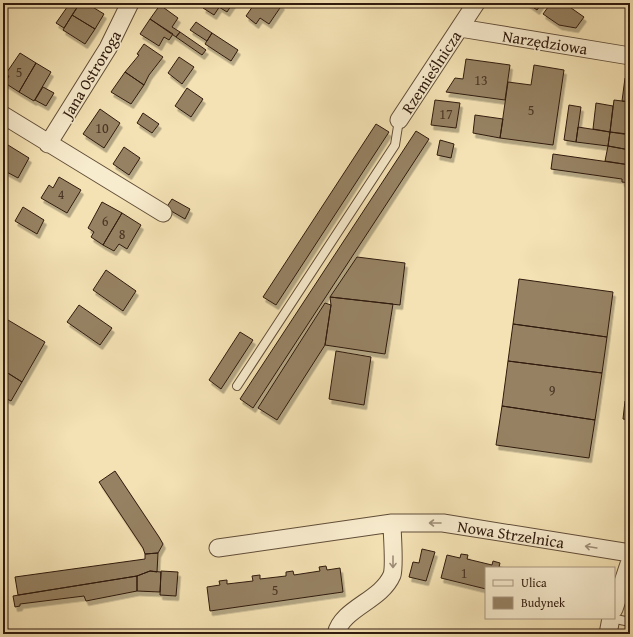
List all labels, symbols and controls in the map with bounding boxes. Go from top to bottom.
street label: Narzędziowa [501,23,590,61]
street label: Jana Ostroroga [54,25,127,124]
street label: Rzemieślnicza [395,25,467,118]
house number: 5 [16,62,22,82]
house number: 13 [474,70,488,90]
house number: 5 [528,100,534,120]
house number: 17 [439,104,453,124]
house number: 10 [95,118,109,138]
house number: 4 [58,184,65,204]
house number: 6 [102,211,109,231]
house number: 8 [119,224,126,244]
house number: 9 [549,380,556,400]
street label: Nowa Strzelnica [456,514,567,554]
one-way arrow [429,519,442,527]
one-way arrow [585,543,598,551]
one-way arrow [389,555,396,568]
house number: 1 [461,563,467,583]
legend [485,567,615,619]
text: Ulica [521,574,547,591]
house number: 5 [272,580,278,600]
text: Budynek [521,594,566,611]

